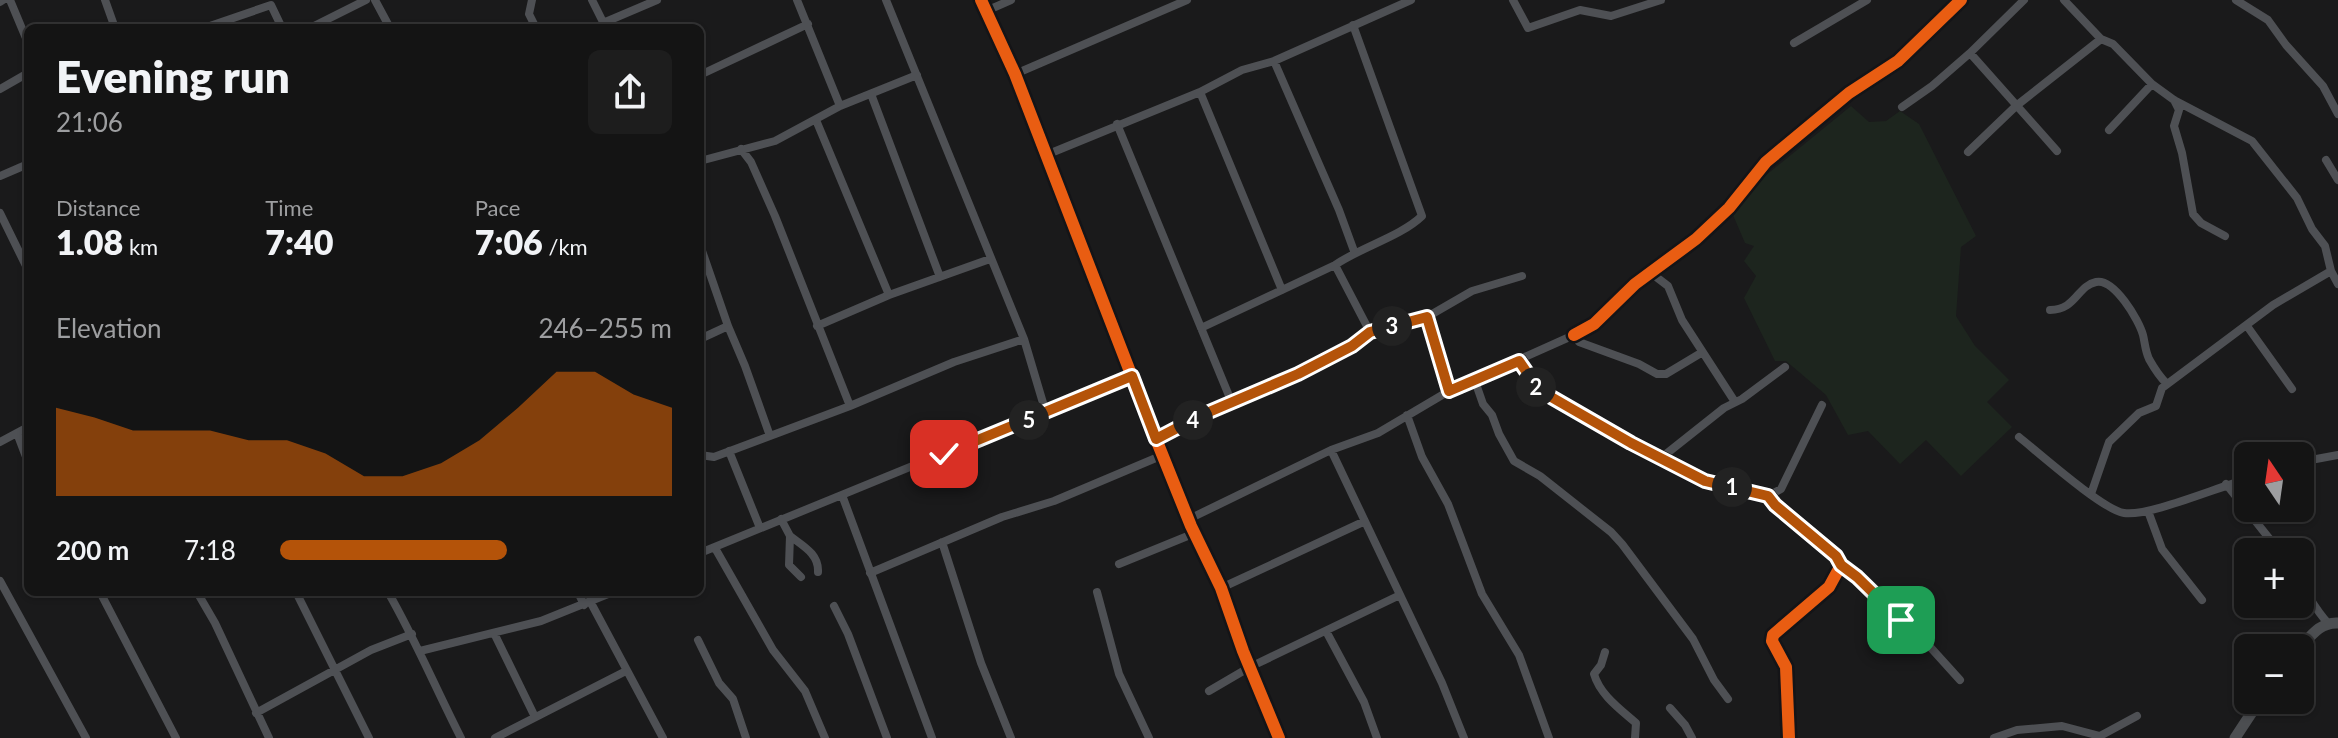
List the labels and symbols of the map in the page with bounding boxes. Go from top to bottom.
pin: 3 [1372,306,1412,346]
pin: 2 [1516,367,1556,407]
pin: 5 [1009,400,1049,440]
pin: 4 [1173,400,1213,440]
pin [910,420,978,488]
north arrow [2234,442,2314,522]
pin: 1 [1712,467,1752,507]
pin [1867,586,1935,654]

